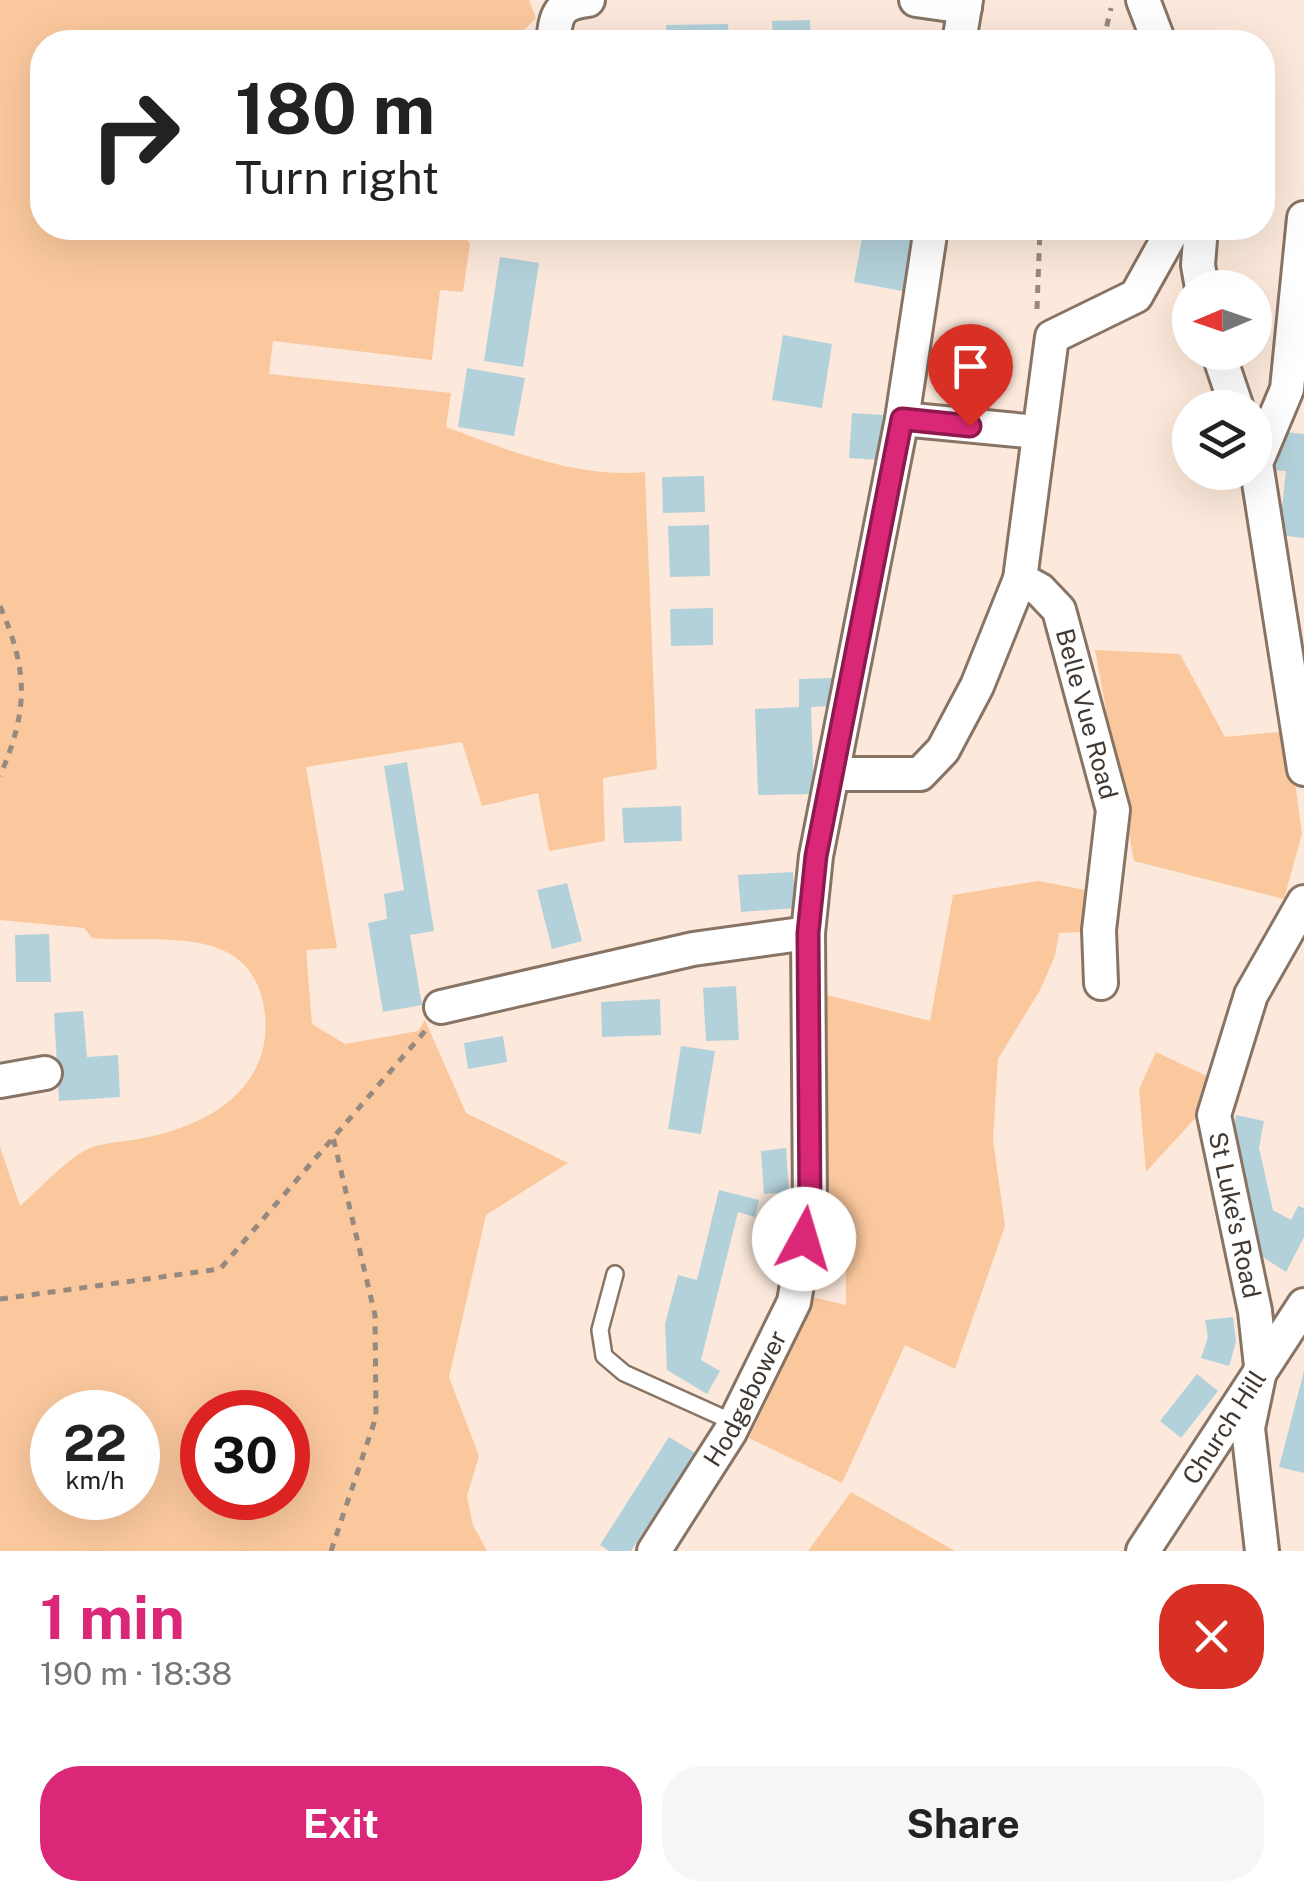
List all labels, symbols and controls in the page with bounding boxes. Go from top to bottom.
text: 180 m [235,67,435,150]
icon: right [70,70,200,200]
text: Turn right [235,151,439,204]
north arrow [1172,270,1272,370]
map controls [1172,270,1272,490]
pin [928,324,1013,427]
icon: arrive [943,339,998,394]
button: layers [1172,390,1272,490]
street label: Belle Vue Road [1050,625,1124,802]
street label: St Luke's Road [1203,1129,1267,1301]
position arrow [752,1187,856,1291]
street label: Hodgebower [697,1325,793,1472]
street label: Church Hill [1176,1365,1272,1490]
speed limit sign: 30 [180,1390,310,1520]
text: 22 [63,1413,127,1472]
text: km/h [66,1465,124,1495]
text: 1 min [40,1582,185,1653]
button: close [1159,1584,1264,1689]
text: 190 m · 18:38 [40,1655,232,1692]
button: Exit [40,1766,642,1881]
button: Share [662,1766,1264,1881]

